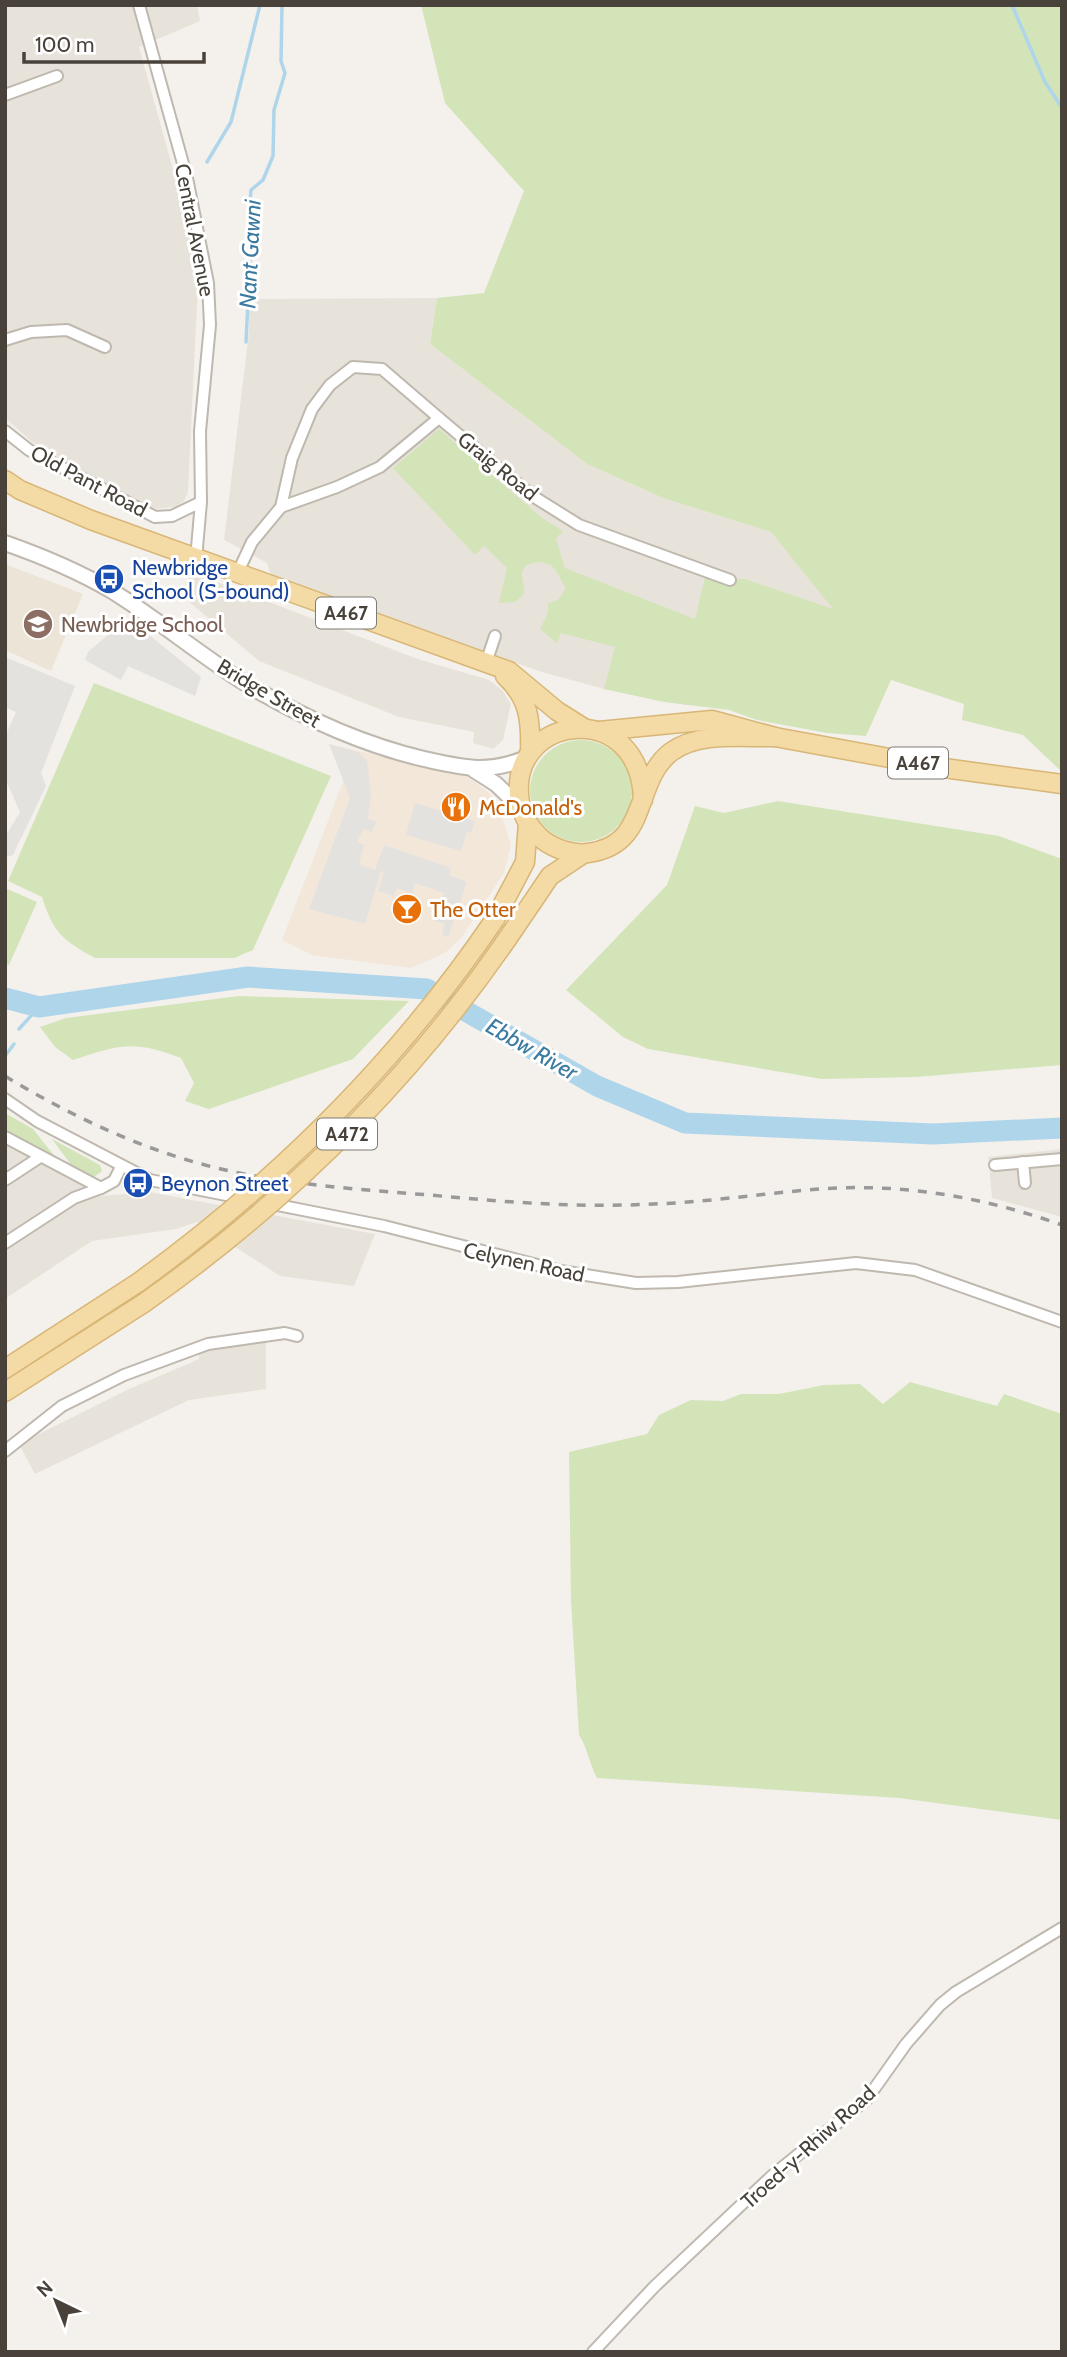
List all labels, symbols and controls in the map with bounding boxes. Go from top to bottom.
scale bar [24,21,205,65]
text: 100 m [35,32,94,57]
street label: Central Avenue [170,161,220,299]
water label: Nant Gawni [233,198,267,309]
street label: Graig Road [453,426,543,506]
street label: Old Pant Road [27,440,151,522]
place label: Newbridge School (S-bound) [132,555,290,604]
bus stop icon: Newbridge School (S-bound) [92,562,126,596]
road number: A467 [316,598,376,628]
school or university icon: Newbridge School [21,607,55,641]
place label: Newbridge School [61,612,223,637]
street label: Bridge Street [213,653,325,733]
road number: A467 [888,748,948,778]
restaurant icon: McDonald's [439,790,473,824]
place label: McDonald's [479,795,583,820]
bar icon: The Otter [390,892,424,926]
place label: The Otter [430,897,516,922]
water label: Ebbw River [481,1012,583,1087]
road number: A472 [317,1118,377,1150]
bus stop icon: Beynon Street [121,1166,155,1200]
place label: Beynon Street [161,1171,289,1196]
street label: Celynen Road [461,1237,587,1287]
street label: Troed-y-Rhiw Road [736,2080,880,2214]
north arrow [21,2266,91,2336]
text: N [32,2276,58,2302]

